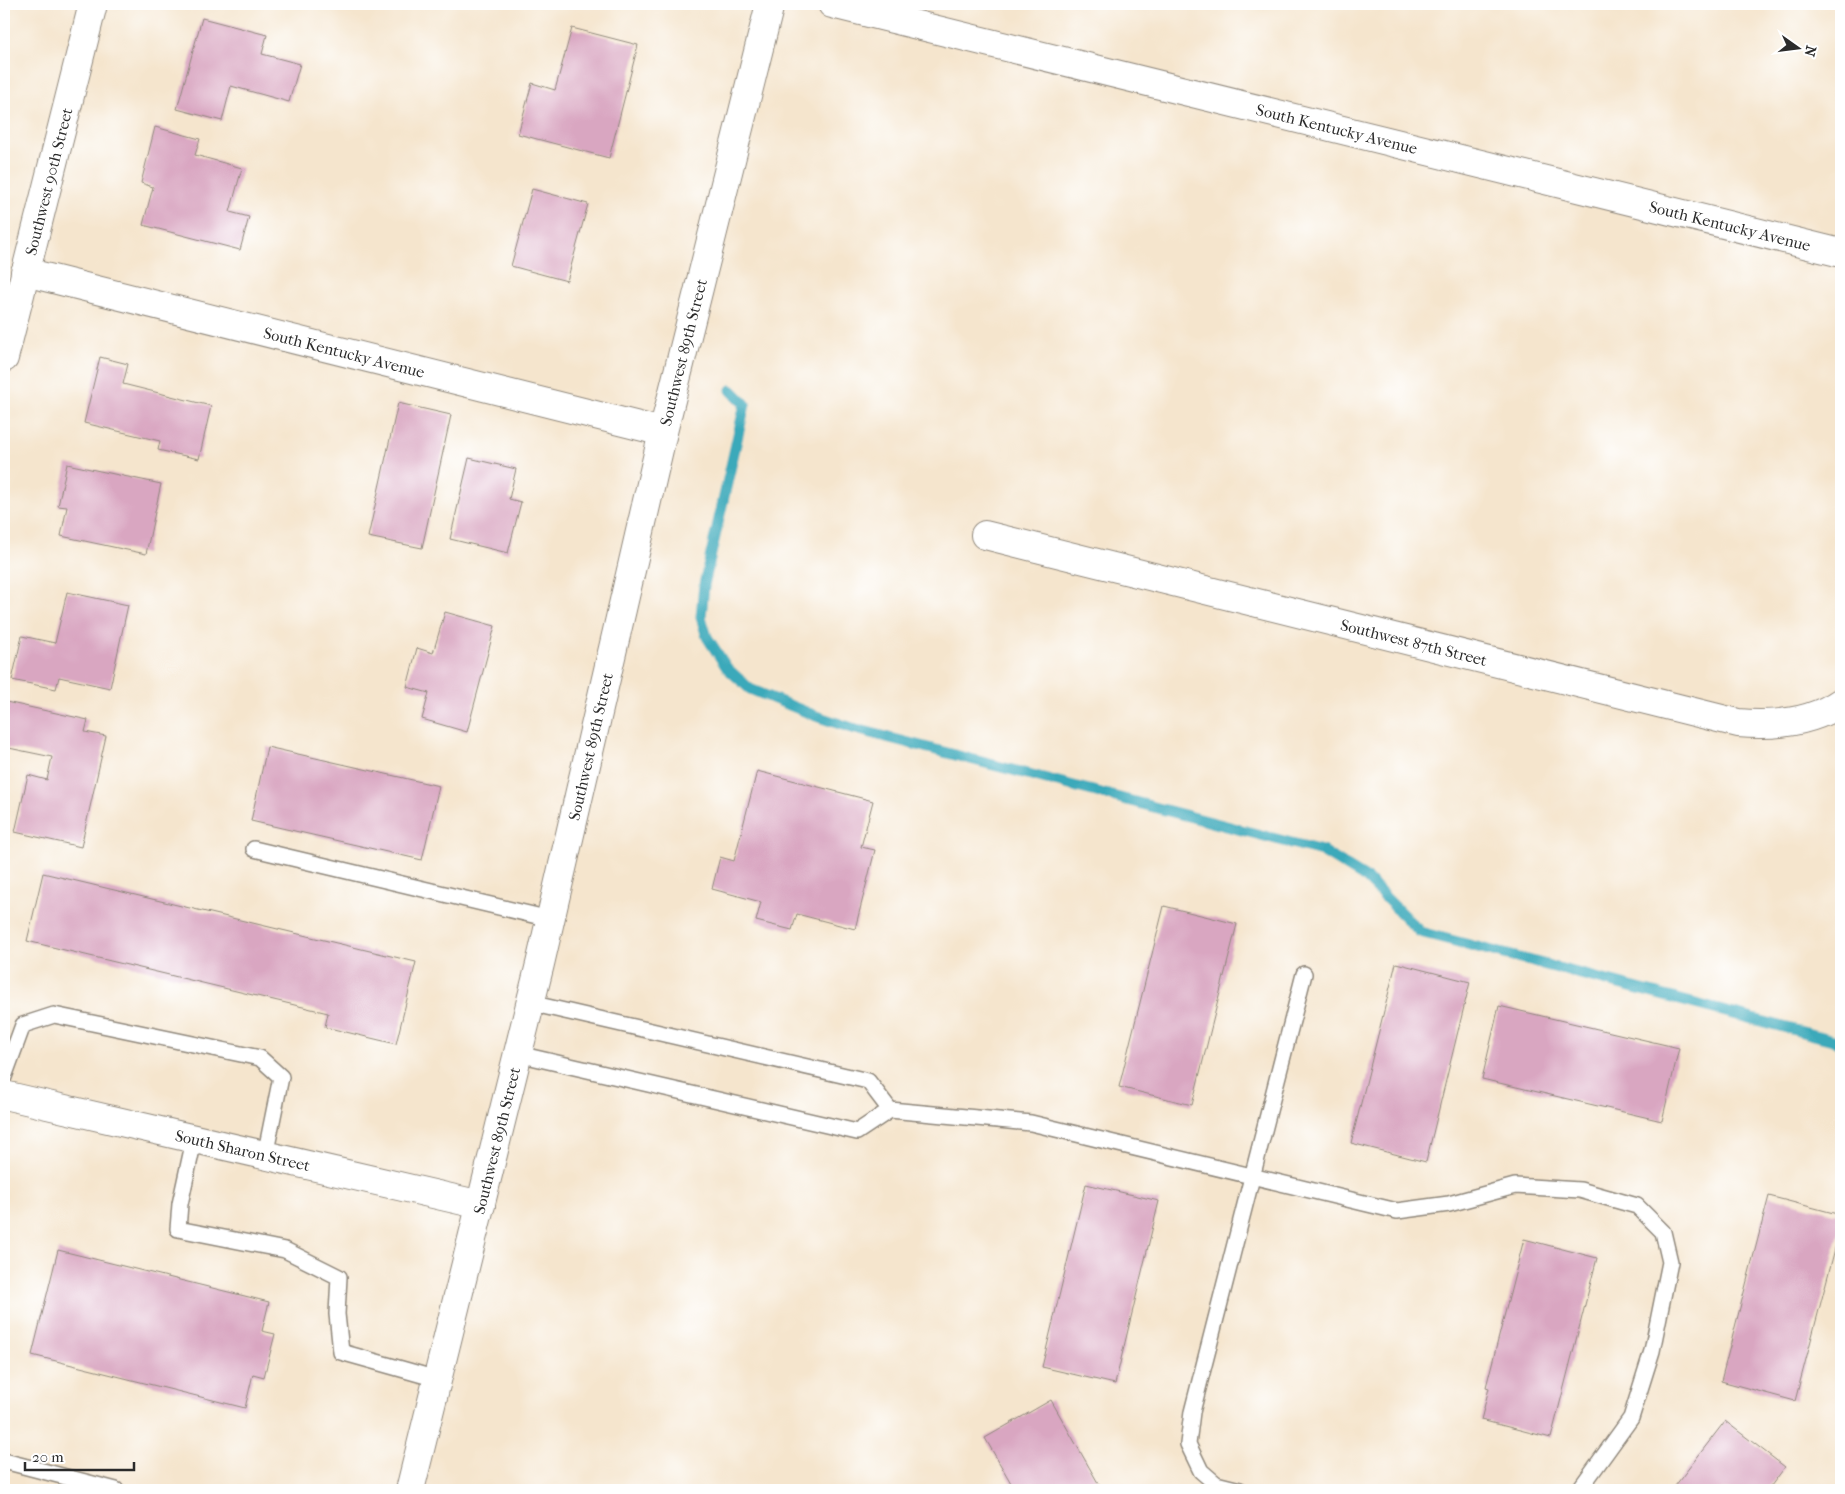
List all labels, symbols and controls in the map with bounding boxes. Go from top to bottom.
north arrow [1772,22,1822,72]
text: N [1801,44,1820,59]
street label: South Kentucky Avenue [1254,100,1420,158]
street label: Southwest 90th Street [21,105,76,257]
street label: South Kentucky Avenue [1647,197,1813,255]
street label: Southwest 89th Street [655,276,711,428]
street label: South Kentucky Avenue [262,323,427,381]
street label: Southwest 87th Street [1339,615,1489,670]
street label: Southwest 89th Street [564,671,617,822]
street label: Southwest 89th Street [469,1065,524,1216]
street label: South Sharon Street [173,1125,312,1175]
scale bar [25,1439,134,1471]
text: 20 m [32,1448,64,1466]

